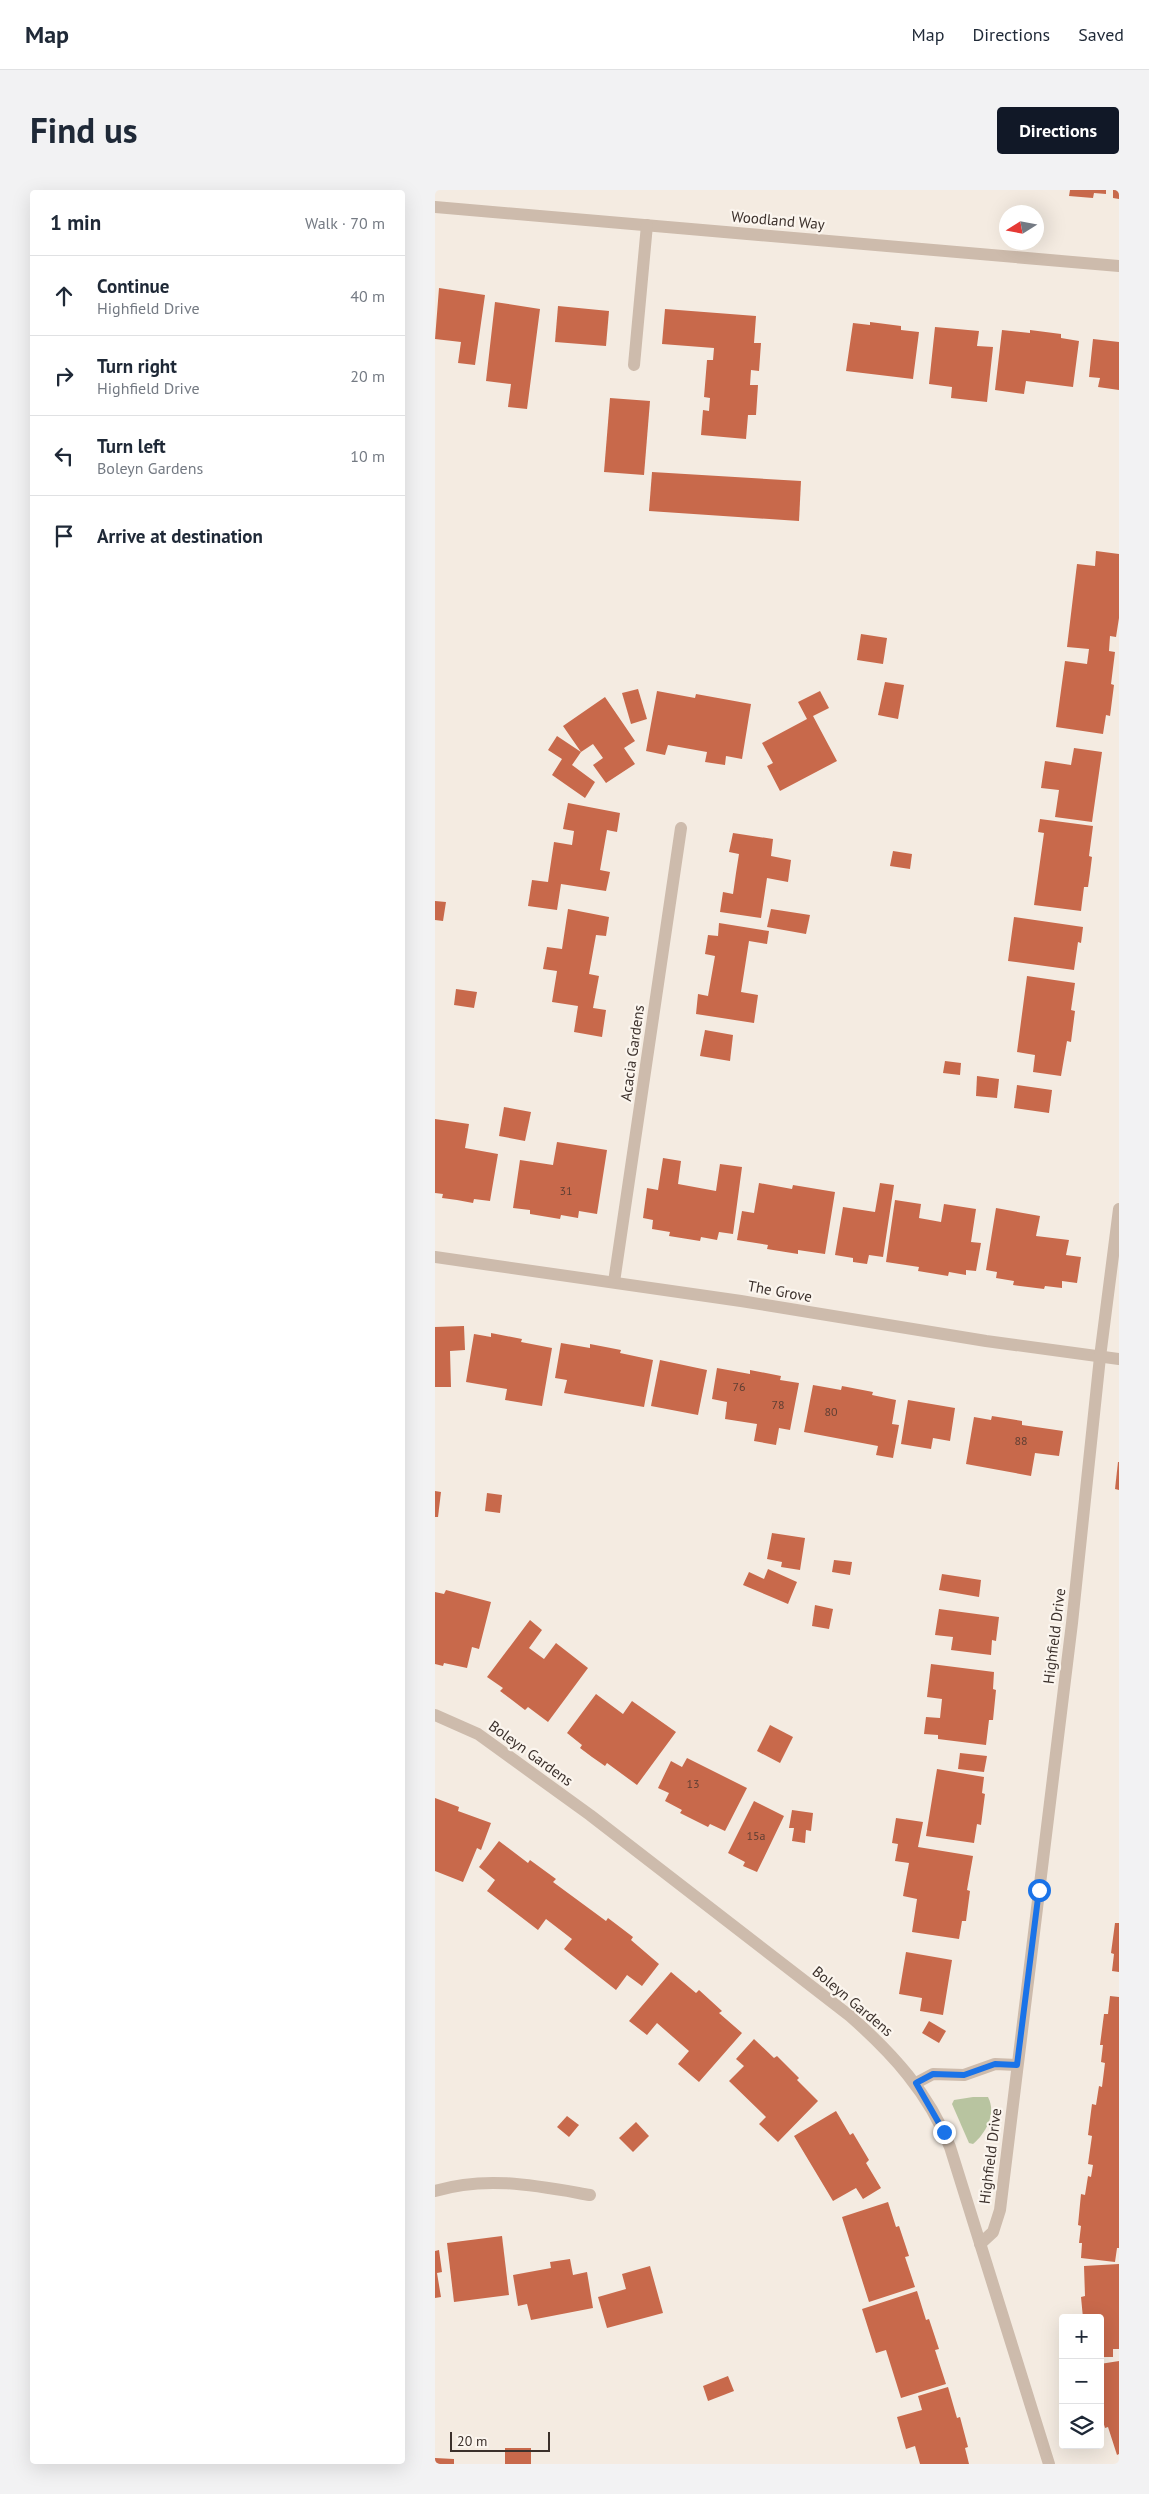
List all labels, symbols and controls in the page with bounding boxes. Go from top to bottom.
text: Map [25,19,69,50]
text: Map [912,23,944,46]
text: Directions [972,23,1050,46]
text: Saved [1078,23,1124,46]
text: Find us [30,107,138,153]
button: Directions [997,107,1119,154]
north arrow [999,205,1044,250]
street label: Woodland Way [730,206,826,234]
text: 1 min [50,209,101,236]
text: Walk · 70 m [305,213,385,233]
text: Continue [97,274,169,298]
icon: ahead [50,282,78,310]
text: 40 m [350,286,385,306]
text: Highfield Drive [97,298,200,318]
text: Turn right [97,354,177,378]
icon: right [50,362,78,390]
text: 20 m [350,366,385,386]
text: Highfield Drive [97,378,200,398]
text: Turn left [97,434,166,458]
icon: left [50,442,78,470]
text: 10 m [350,446,385,466]
text: Boleyn Gardens [97,458,203,478]
icon: arrive [50,522,78,550]
text: Arrive at destination [97,524,263,548]
street label: Acacia Gardens [616,1004,648,1102]
house number: 31 [559,1183,573,1198]
street label: The Grove [746,1276,814,1306]
house number: 76 [732,1379,746,1394]
house number: 78 [771,1397,785,1412]
house number: 80 [824,1404,838,1419]
house number: 88 [1014,1433,1028,1448]
street label: Highfield Drive [1039,1587,1069,1685]
street label: Boleyn Gardens [485,1716,577,1790]
house number: 13 [686,1776,700,1791]
house number: 15a [746,1828,766,1843]
route start [1028,1879,1051,1902]
street label: Boleyn Gardens [809,1962,897,2040]
street label: Highfield Drive [975,2107,1005,2205]
route end [933,2121,956,2144]
map controls [1059,2314,1104,2449]
button: + [1059,2314,1104,2359]
button: − [1059,2359,1104,2404]
button: layers [1059,2404,1104,2449]
scale bar [450,2429,550,2452]
text: 20 m [457,2432,487,2450]

